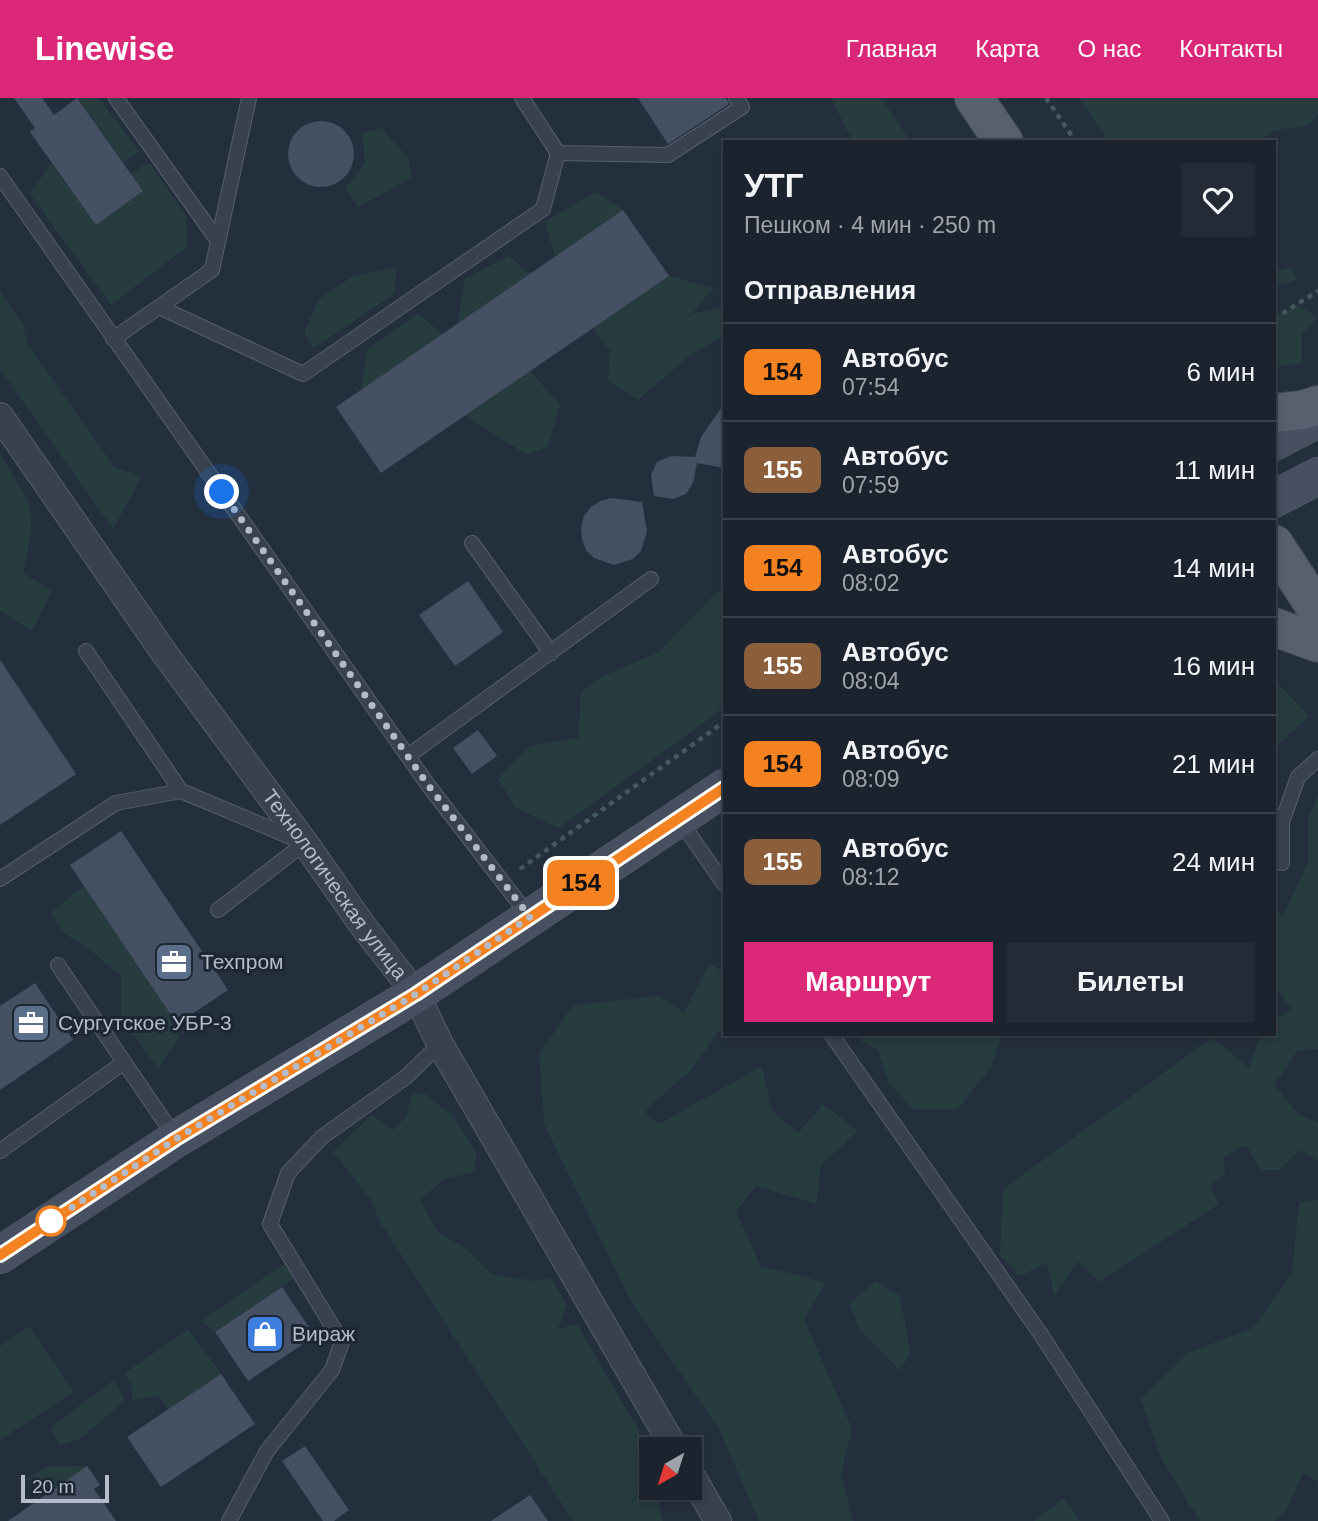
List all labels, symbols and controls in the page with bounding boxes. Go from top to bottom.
text: Linewise [35,30,174,67]
text: Главная [846,35,937,62]
text: Карта [975,35,1039,62]
text: О нас [1077,35,1141,62]
text: Контакты [1179,35,1283,62]
button: heart [1181,163,1255,237]
text: УТГ [744,167,803,204]
text: Пешком · 4 мин · 250 m [744,212,996,238]
text: Отправления [744,275,916,305]
text: Автобус [842,343,949,373]
text: 6 мин [1187,357,1255,387]
text: 154 [762,358,803,385]
text: 07:54 [842,374,900,400]
text: Автобус [842,441,949,471]
text: 11 мин [1174,455,1255,485]
text: 155 [762,456,803,483]
text: 07:59 [842,472,900,498]
your location [204,474,239,509]
text: Автобус [842,539,949,569]
text: 14 мин [1172,553,1255,583]
text: 154 [762,554,803,581]
text: 08:02 [842,570,900,596]
text: Автобус [842,637,949,667]
text: 16 мин [1172,651,1255,681]
text: 155 [762,652,803,679]
text: 08:04 [842,668,900,694]
text: Автобус [842,735,949,765]
text: 21 мин [1172,749,1255,779]
text: 154 [762,750,803,777]
text: 08:09 [842,766,900,792]
street label: Технологическая улица [258,785,412,984]
text: Автобус [842,833,949,863]
text: 24 мин [1172,847,1255,877]
text: 155 [762,848,803,875]
line badge: 154 [541,860,621,906]
text: 08:12 [842,864,900,890]
text: 154 [561,869,601,896]
office icon: Техпром [153,941,195,983]
button: Маршрут [744,942,993,1022]
button: Билеты [1007,942,1255,1022]
place label: Техпром [201,950,284,973]
office icon: Сургутское УБР-3 [10,1002,52,1044]
place label: Сургутское УБР-3 [58,1011,232,1034]
unlabelled marker [36,1206,66,1236]
shop icon: Вираж [244,1313,286,1355]
place label: Вираж [292,1322,355,1345]
north arrow [639,1437,702,1500]
map controls [639,1437,702,1500]
scale bar [21,1472,108,1504]
text: 20 m [32,1476,74,1497]

